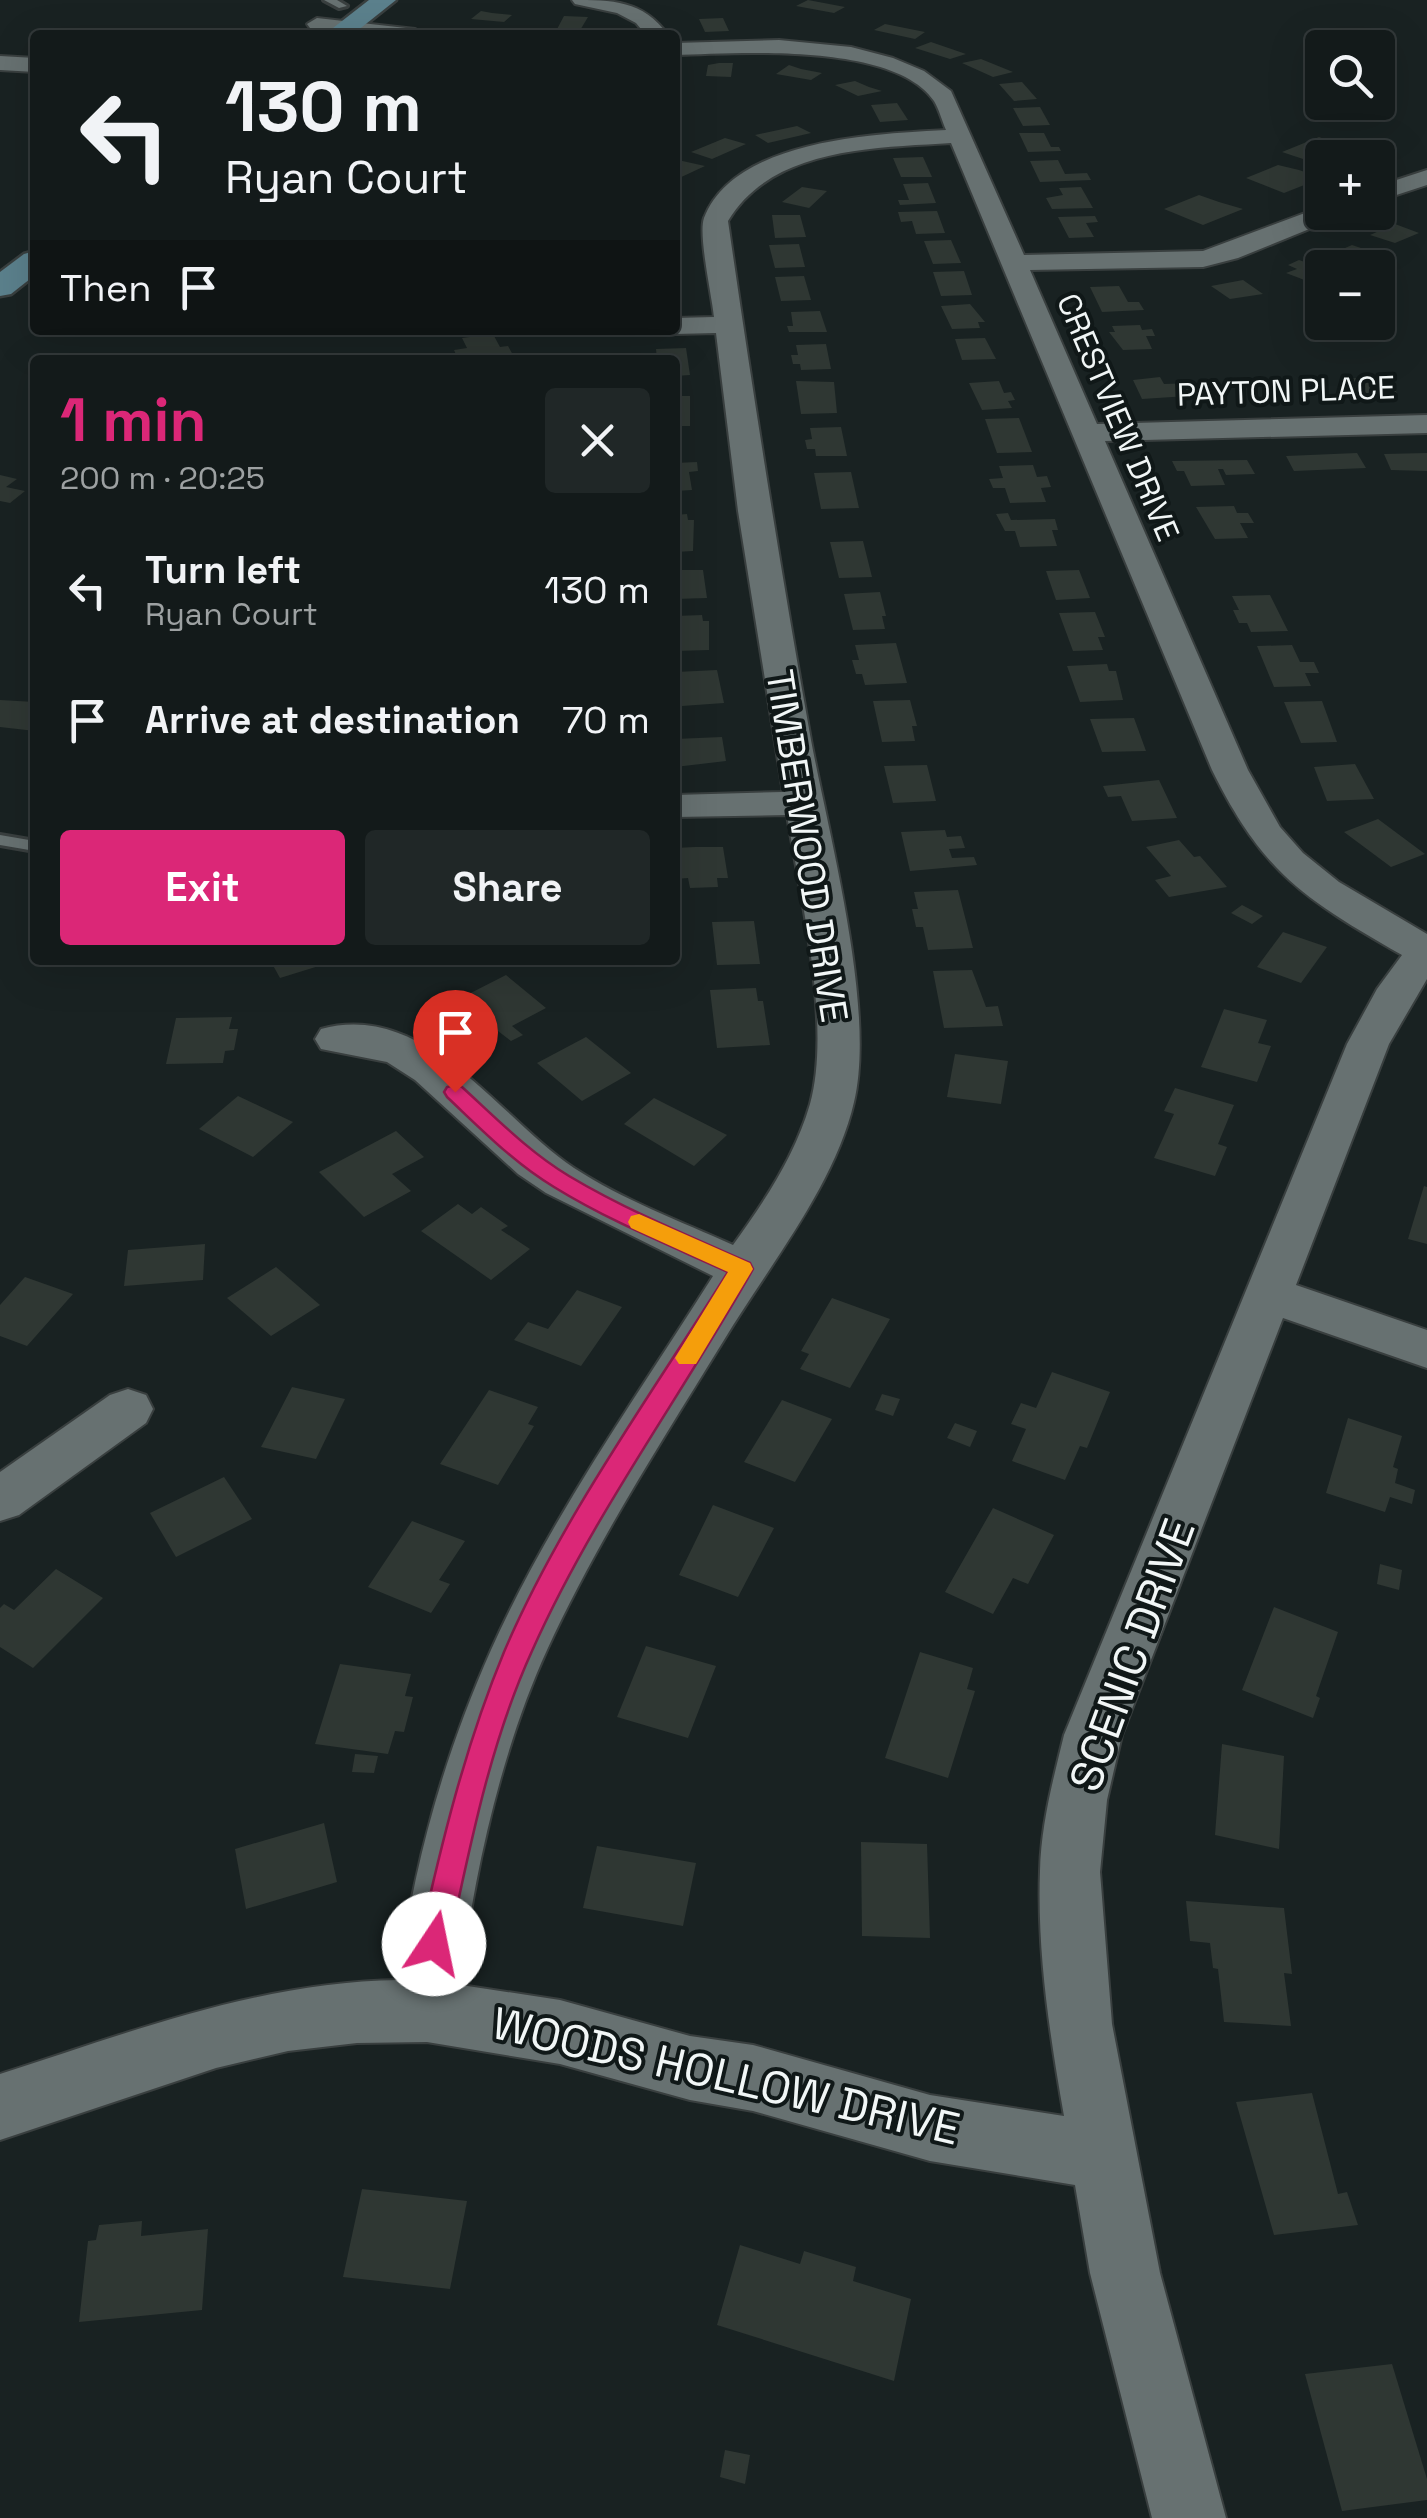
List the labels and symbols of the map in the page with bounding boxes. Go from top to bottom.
street label: CRESTVIEW DRIVE [1048,287,1188,547]
street label: PAYTON PLACE [1176,367,1396,415]
street label: TIMBERWOOD DRIVE [755,666,859,1026]
pin [413,990,498,1093]
street label: SCENIC DRIVE [1056,1511,1208,1799]
position arrow [382,1892,486,1996]
street label: WOODS HOLLOW DRIVE [487,1994,965,2158]

